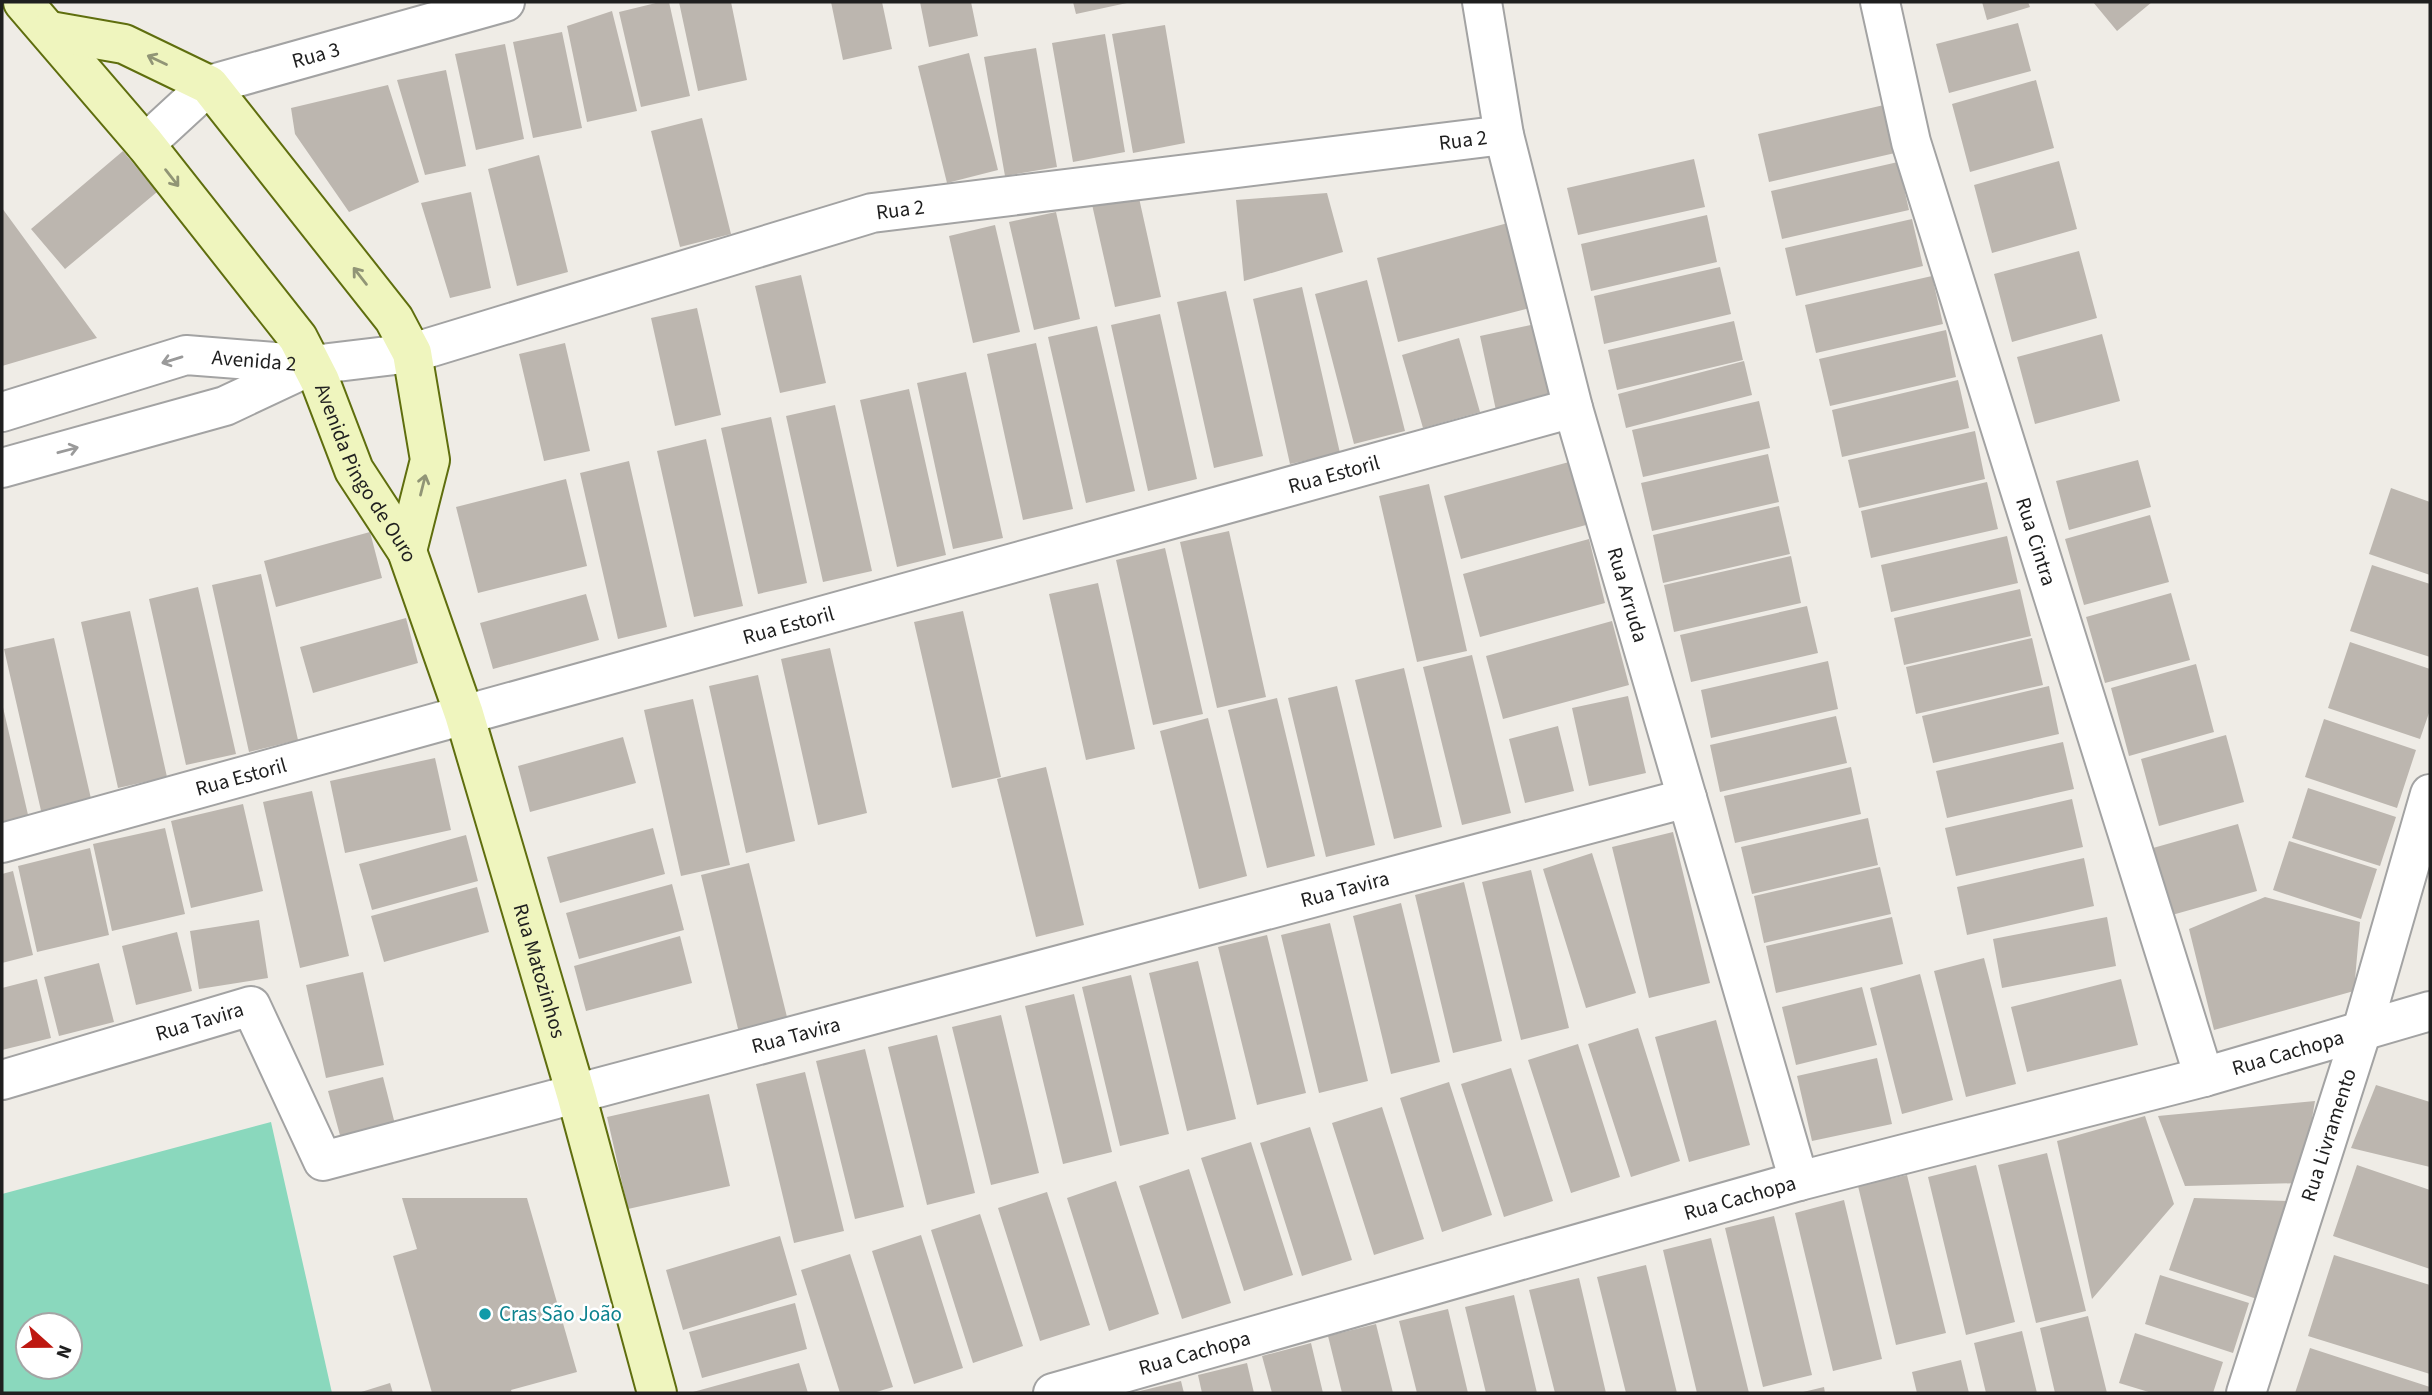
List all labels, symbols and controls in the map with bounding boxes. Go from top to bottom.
street label: Rua 3 [288,34,343,76]
one-way arrow [147,53,168,66]
street label: Rua 2 [1437,122,1489,158]
one-way arrow [164,168,179,186]
street label: Rua 2 [874,192,926,227]
one-way arrow [352,268,367,286]
street label: Avenida 2 [211,342,298,379]
one-way arrow [161,355,183,367]
street label: Avenida Pingo de Ouro [307,379,425,566]
one-way arrow [56,442,78,455]
street label: Rua Estoril [1285,447,1383,501]
one-way arrow [417,474,431,497]
street label: Rua Cintra [2008,493,2064,590]
street label: Rua Arruda [1599,544,1656,646]
street label: Rua Estoril [739,598,838,652]
street label: Rua Estoril [192,750,290,804]
street label: Rua Tavira [1297,863,1393,915]
street label: Rua Matozinhos [506,900,574,1042]
street label: Rua Tavira [152,994,247,1049]
street label: Rua Tavira [748,1009,844,1061]
street label: Rua Cachopa [2228,1022,2347,1083]
street label: Rua Livramento [2293,1064,2364,1205]
street label: Rua Cachopa [1680,1168,1799,1228]
place label: Cras São João [499,1299,622,1329]
marker: Cras São João [477,1306,493,1322]
north arrow [14,1311,84,1381]
street label: Rua Cachopa [1135,1323,1254,1383]
text: N [49,1341,78,1362]

